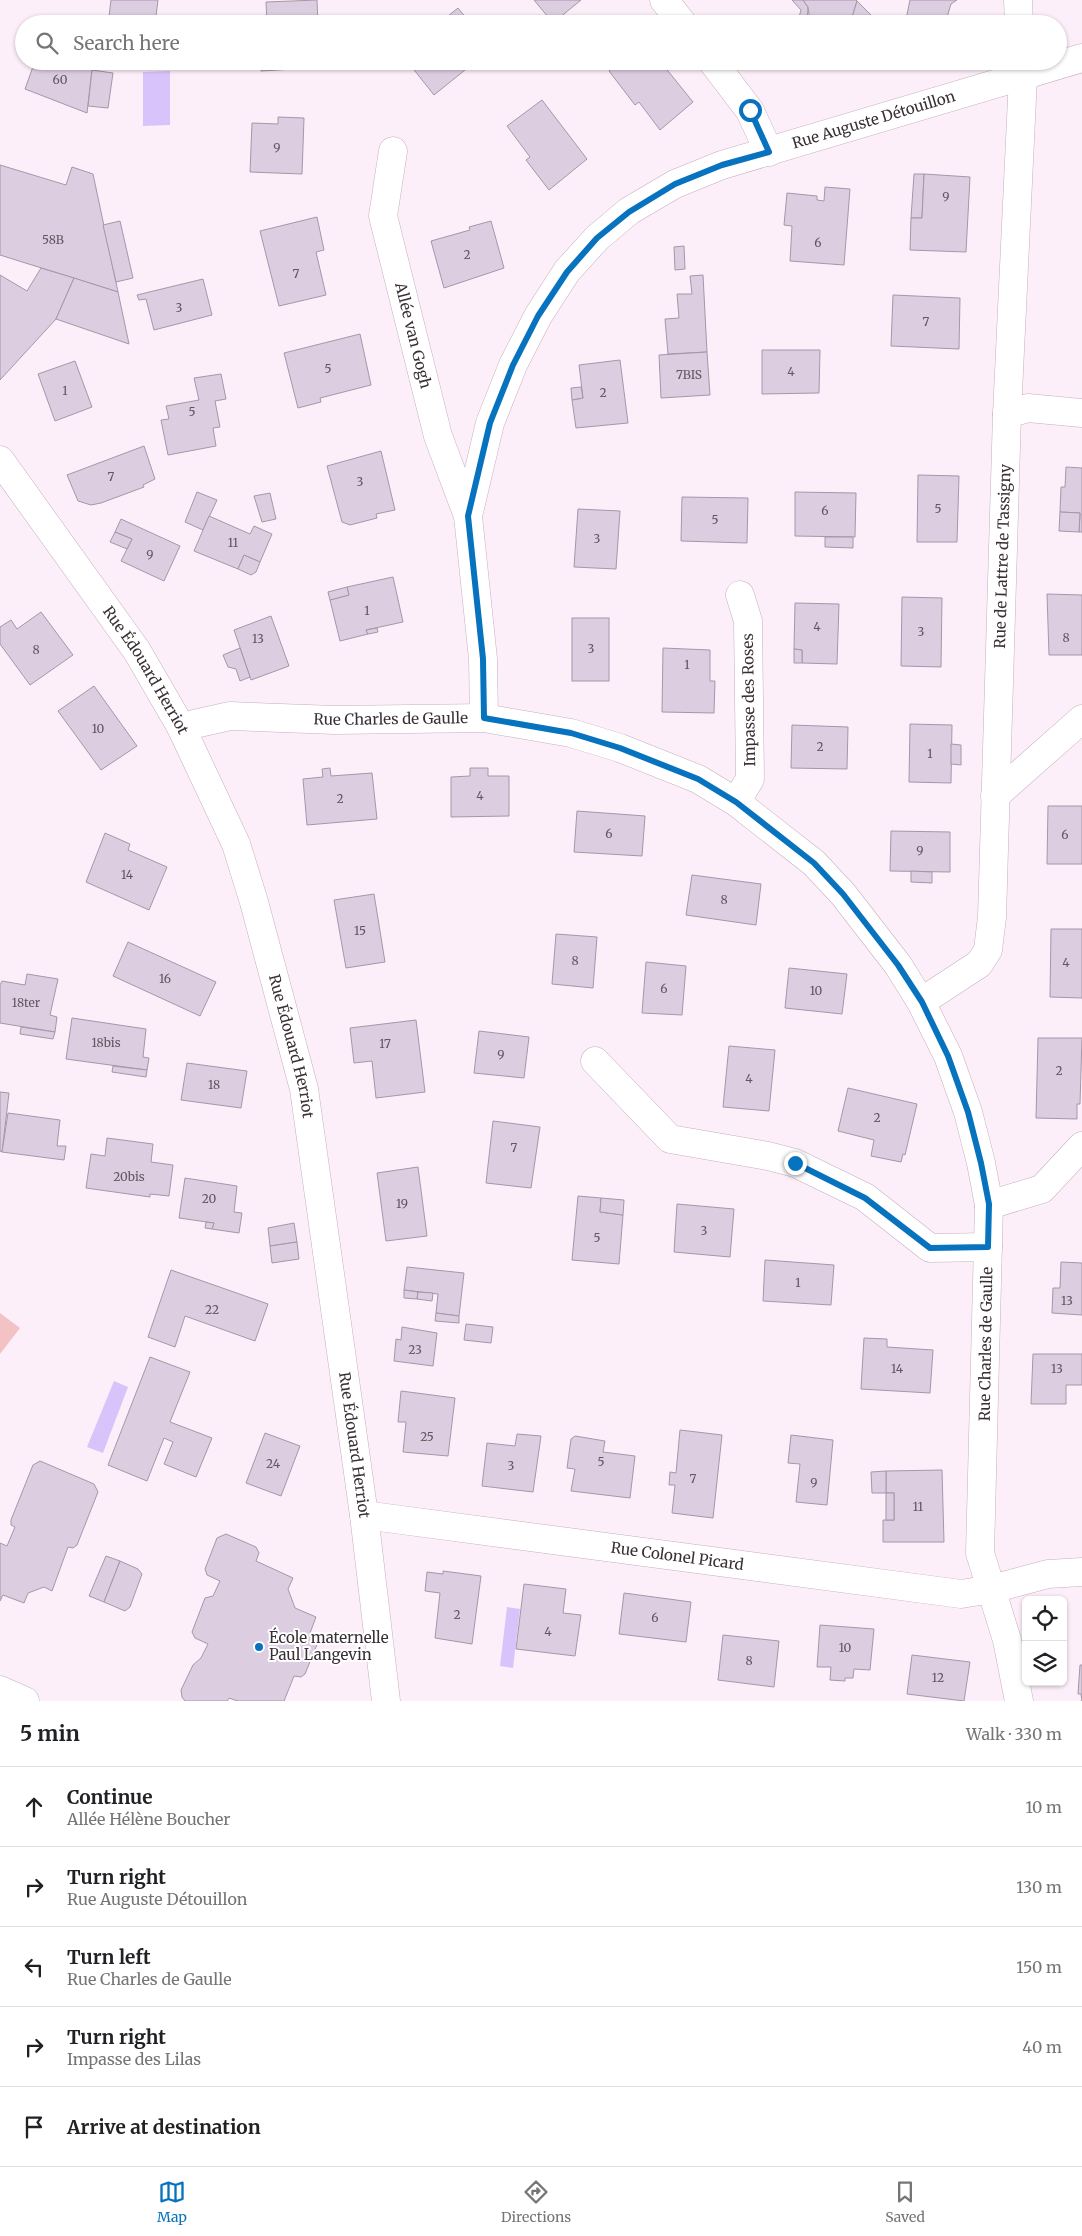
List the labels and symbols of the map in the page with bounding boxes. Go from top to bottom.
house number: 60 [53,72,68,87]
street label: Rue Auguste Détouillon [790,86,957,153]
route start [739,99,762,122]
house number: 9 [273,140,281,155]
house number: 9 [942,189,950,204]
house number: 58B [42,232,64,247]
house number: 6 [814,235,822,250]
house number: 2 [463,247,471,262]
house number: 7 [293,266,300,281]
street label: Allée van Gogh [391,280,436,390]
house number: 3 [176,300,183,315]
house number: 7 [923,314,930,329]
house number: 5 [324,361,332,376]
house number: 4 [787,364,795,379]
house number: 7BIS [676,367,702,382]
house number: 1 [62,383,68,398]
house number: 2 [599,385,607,400]
house number: 5 [188,404,196,419]
street label: Rue de Lattre de Tassigny [990,464,1015,649]
house number: 7 [108,469,115,484]
house number: 3 [357,474,364,489]
house number: 5 [934,501,942,516]
house number: 6 [821,503,829,518]
house number: 5 [711,512,719,527]
house number: 3 [594,531,601,546]
house number: 11 [228,535,239,550]
house number: 9 [146,547,154,562]
street label: Rue Édouard Herriot [99,602,193,737]
house number: 1 [364,603,370,618]
house number: 4 [813,619,821,634]
house number: 3 [918,624,925,639]
house number: 8 [1062,630,1070,645]
house number: 13 [252,631,264,646]
street label: Impasse des Roses [738,633,759,767]
house number: 3 [588,641,595,656]
house number: 8 [32,642,40,657]
house number: 1 [684,657,690,672]
street label: Rue Charles de Gaulle [313,708,468,729]
house number: 10 [92,721,105,736]
house number: 2 [816,739,824,754]
house number: 1 [927,746,933,761]
house number: 4 [476,788,484,803]
house number: 2 [336,791,344,806]
house number: 6 [605,826,613,841]
house number: 6 [1061,827,1069,842]
house number: 9 [916,843,924,858]
house number: 14 [121,867,134,882]
house number: 8 [720,892,728,907]
house number: 15 [354,923,366,938]
house number: 8 [571,953,579,968]
house number: 4 [1062,955,1070,970]
house number: 16 [159,971,171,986]
street label: Rue Édouard Herriot [265,972,318,1119]
house number: 6 [660,981,668,996]
house number: 10 [810,983,823,998]
house number: 18ter [12,995,41,1010]
house number: 18bis [91,1035,121,1050]
house number: 17 [379,1036,391,1051]
house number: 9 [497,1047,505,1062]
house number: 2 [1055,1063,1063,1078]
house number: 4 [745,1071,753,1086]
house number: 18 [208,1077,220,1092]
house number: 2 [873,1110,881,1125]
house number: 7 [511,1140,518,1155]
route end [784,1152,807,1175]
house number: 20bis [113,1169,145,1184]
house number: 20 [202,1191,217,1206]
house number: 19 [396,1196,408,1211]
house number: 3 [701,1223,708,1238]
house number: 5 [593,1230,601,1245]
street label: Rue Charles de Gaulle [975,1267,996,1421]
house number: 1 [795,1275,801,1290]
house number: 13 [1061,1293,1073,1308]
house number: 22 [205,1302,219,1317]
house number: 23 [408,1342,422,1357]
house number: 14 [891,1361,904,1376]
house number: 13 [1051,1361,1063,1376]
street label: Rue Édouard Herriot [335,1371,374,1519]
house number: 25 [420,1429,434,1444]
house number: 5 [597,1454,605,1469]
house number: 24 [266,1456,281,1471]
house number: 3 [508,1458,515,1473]
house number: 7 [690,1471,697,1486]
house number: 9 [810,1475,818,1490]
house number: 11 [913,1499,924,1514]
street label: Rue Colonel Picard [610,1538,745,1574]
house number: 2 [453,1607,461,1622]
house number: 6 [651,1610,659,1625]
house number: 4 [544,1624,552,1639]
place label: École maternelle Paul Langevin [269,1627,389,1664]
house number: 10 [839,1640,852,1655]
marker: École maternelle Paul Langevin [253,1641,265,1653]
house number: 8 [745,1653,753,1668]
house number: 12 [932,1670,944,1685]

